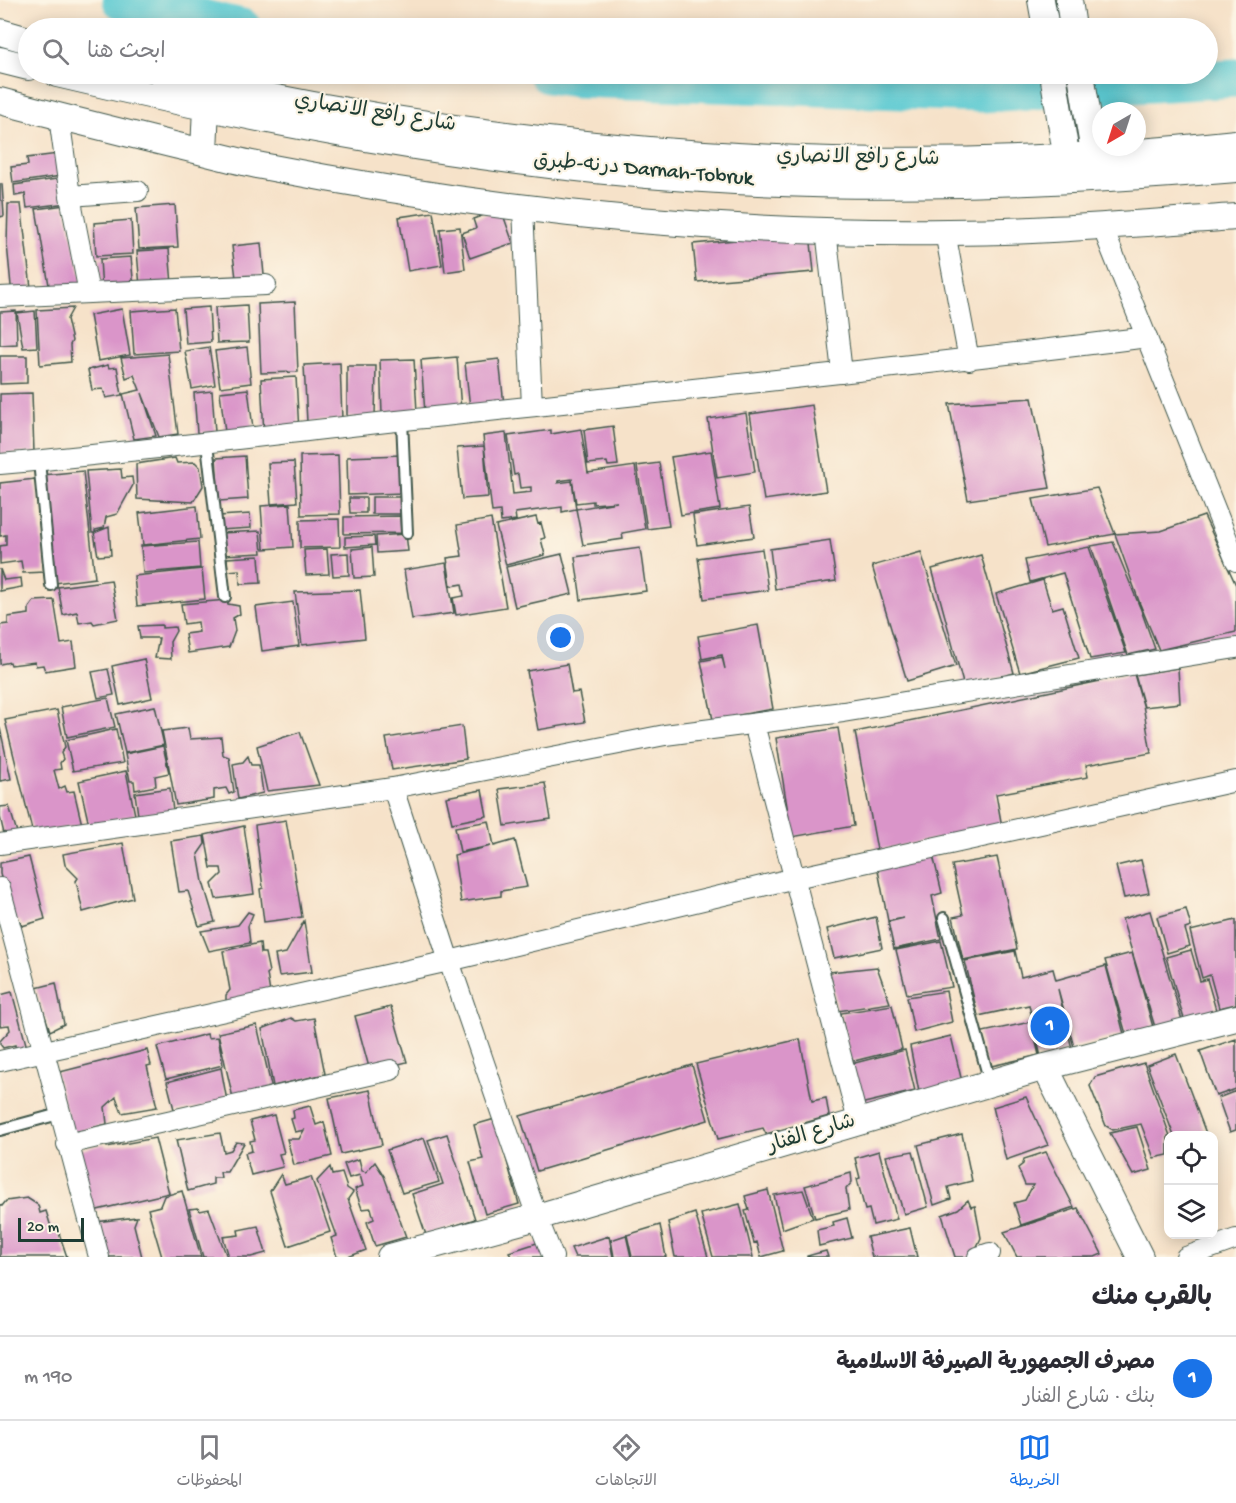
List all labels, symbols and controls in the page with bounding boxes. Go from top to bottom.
search box [18,18,1218,84]
icon: search [39,35,72,68]
text: ابحث هنا [87,40,166,66]
street label: شارع رافع الانصاري [292,89,458,139]
north arrow [1092,102,1146,156]
street label: شارع رافع الانصاري [776,145,940,173]
street label: درنه-طبرق Darnah-Tobruk [532,149,757,193]
your location [546,623,575,652]
pin: 1 [1030,1004,1070,1048]
street label: شارع الفنار [763,1110,859,1161]
map controls [1164,1131,1218,1239]
button: locate [1164,1131,1218,1185]
button: layers [1164,1185,1218,1239]
scale bar [18,1215,84,1242]
text: 20 m [27,1219,59,1238]
text: بالقرب منك [1092,1284,1212,1315]
text: مصرف الجمهورية الصيرفة الاسلامية [836,1351,1155,1377]
text: 190 m [24,1367,72,1390]
text: 1 [1188,1367,1197,1390]
text: بنك · شارع الفنار [1023,1387,1155,1410]
tab: المحفوظات [176,1431,242,1494]
tab: الاتجاهات [595,1431,657,1494]
tab: الخريطة [1010,1431,1060,1494]

